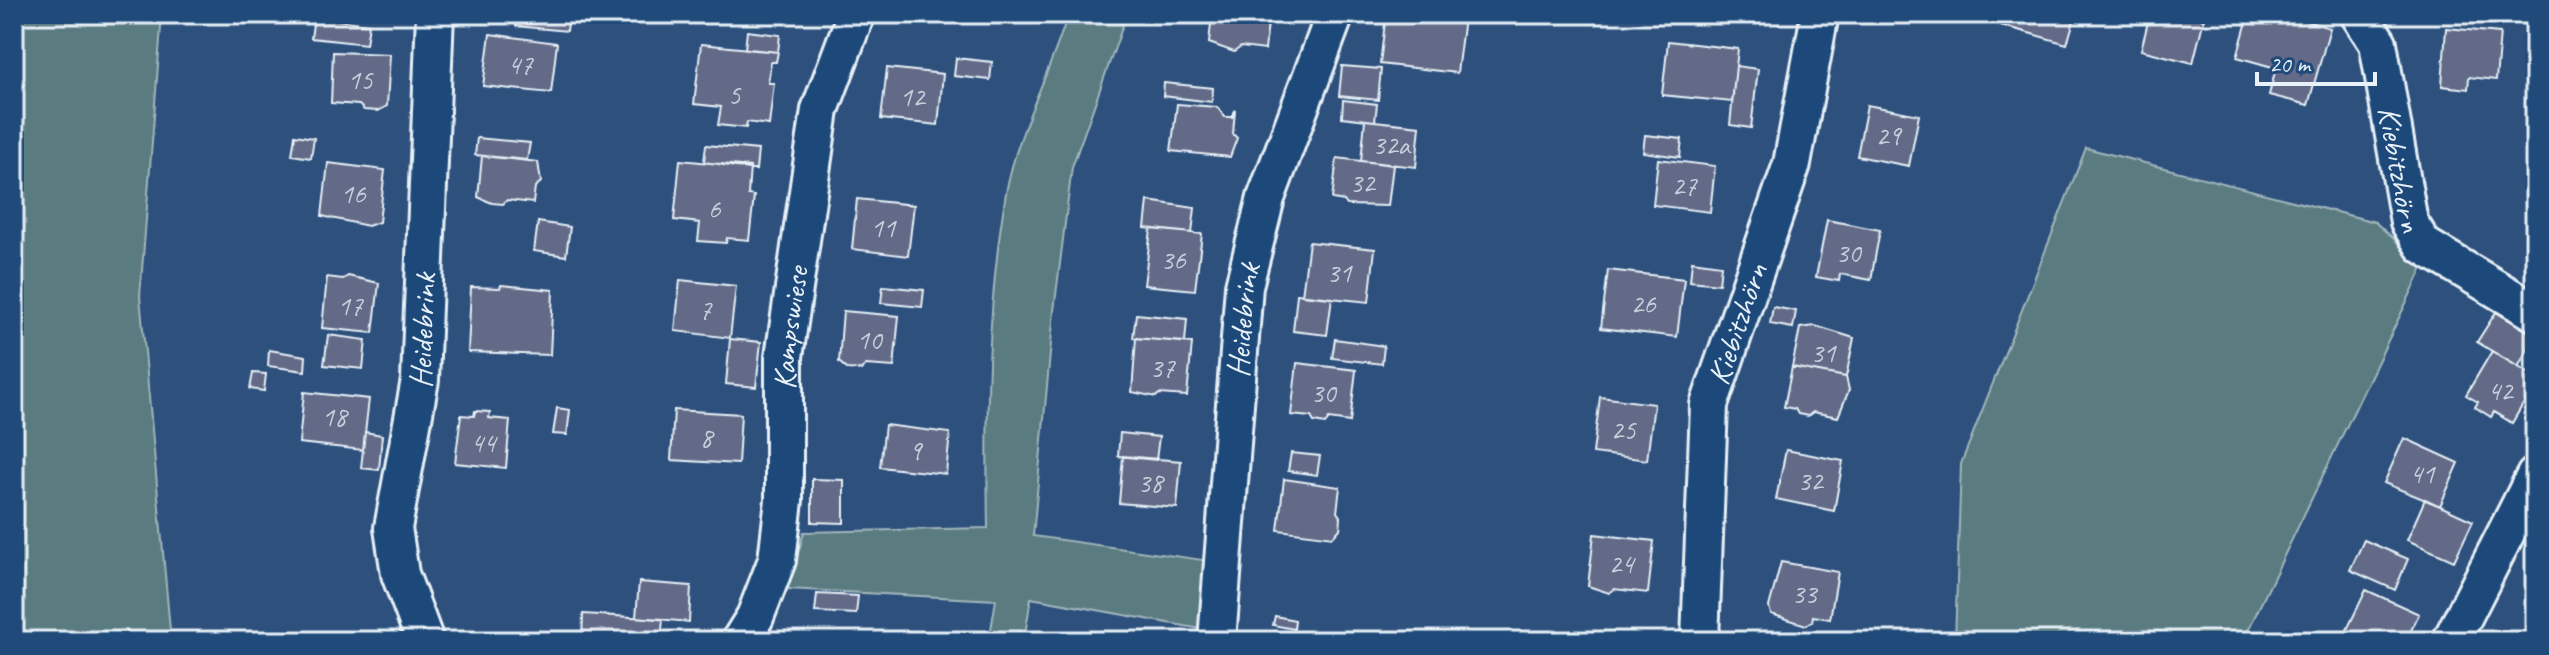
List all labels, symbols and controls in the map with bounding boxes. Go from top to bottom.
scale bar [2257,36,2375,86]
house number: 47 [507,47,534,82]
text: 20 m [2269,49,2312,79]
house number: 15 [347,62,374,97]
house number: 5 [728,77,742,112]
house number: 12 [899,79,927,114]
street label: Kiebitzhörn [2368,103,2431,241]
house number: 29 [1875,118,1903,153]
house number: 32a [1372,127,1411,162]
house number: 32 [1349,165,1377,200]
house number: 27 [1671,168,1698,203]
house number: 16 [340,176,367,211]
house number: 6 [708,191,722,226]
house number: 11 [870,210,897,245]
house number: 30 [1835,235,1863,270]
house number: 36 [1160,242,1187,277]
house number: 31 [1326,255,1353,290]
street label: Heidebrink [1217,256,1271,379]
street label: Kiebitzhörn [1698,258,1777,390]
street label: Kampswiese [764,261,818,390]
street label: Heidebrink [400,270,445,389]
house number: 26 [1630,286,1657,321]
house number: 17 [337,288,364,323]
house number: 7 [699,292,713,327]
house number: 10 [856,322,884,357]
house number: 31 [1810,335,1837,370]
house number: 37 [1149,350,1176,385]
house number: 42 [2487,373,2515,408]
house number: 30 [1310,375,1338,410]
house number: 18 [321,399,349,434]
house number: 25 [1610,412,1637,447]
house number: 8 [700,420,715,455]
house number: 44 [470,425,498,460]
house number: 9 [909,433,924,468]
house number: 41 [2409,456,2436,491]
house number: 32 [1797,463,1825,498]
house number: 38 [1137,465,1165,500]
house number: 24 [1608,546,1636,581]
house number: 33 [1791,576,1819,611]

